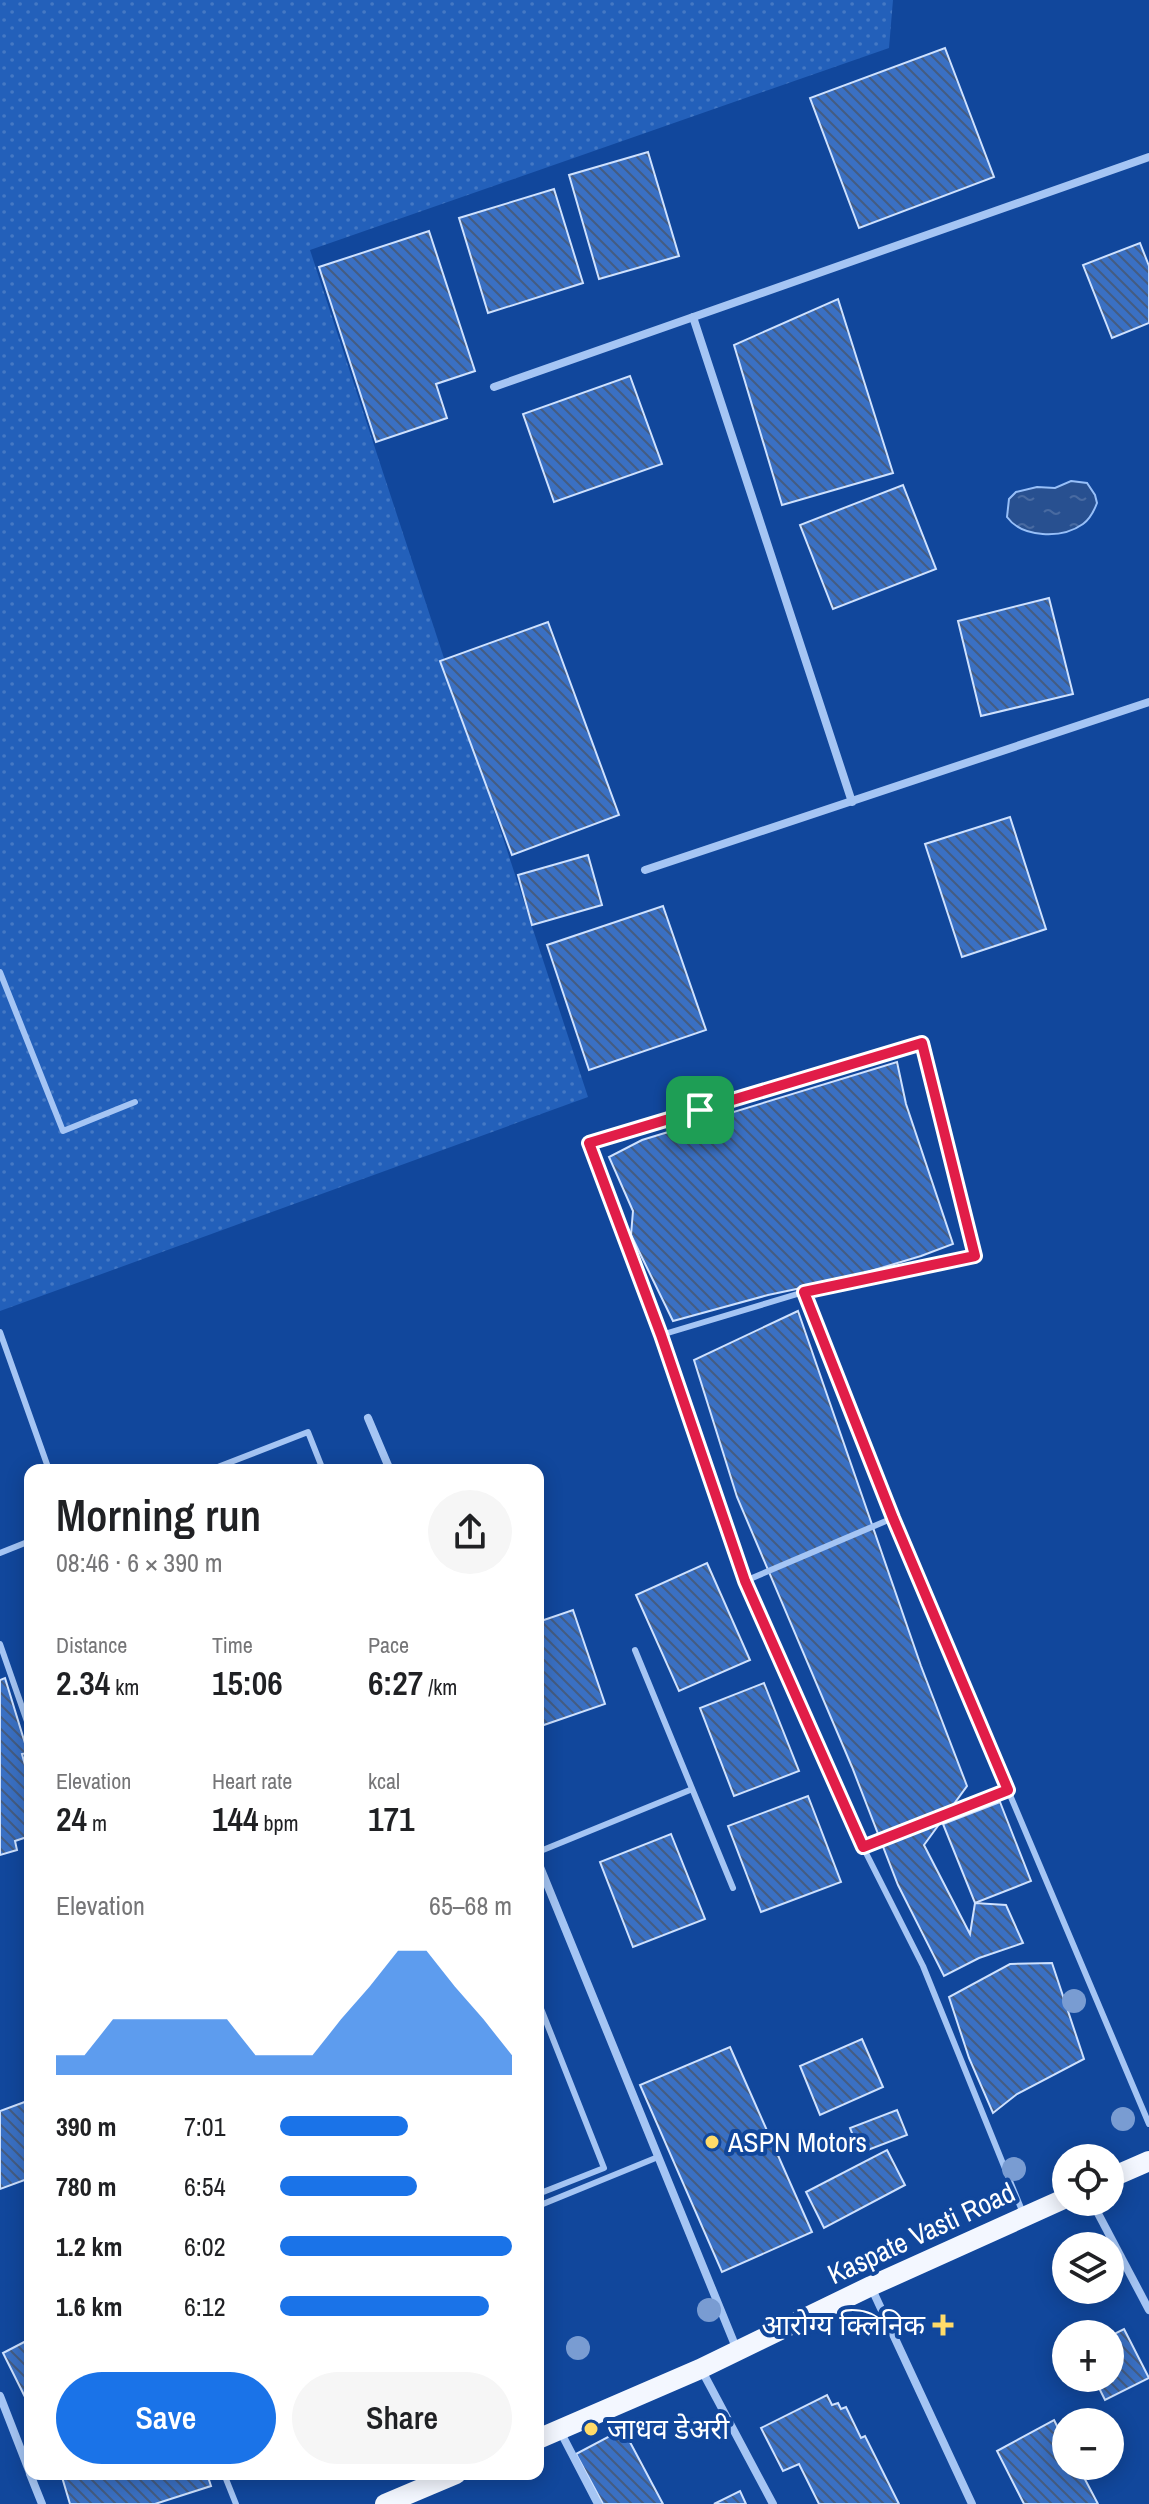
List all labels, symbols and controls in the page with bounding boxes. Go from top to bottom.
pin [666,1076,734,1144]
icon: arrive [678,1088,722,1132]
text: Morning run [56,1485,261,1545]
button: share [428,1490,512,1574]
text: 08:46 · 6 × 390 m [56,1545,223,1580]
text: Distance [56,1630,127,1660]
text: Time [212,1630,253,1660]
text: Pace [368,1630,409,1660]
text: 2.34 [56,1660,110,1706]
text: 15:06 [212,1660,283,1706]
text: 6:27 [368,1660,423,1706]
text: km [110,1672,139,1702]
text: /km [423,1672,457,1702]
text: Elevation [56,1766,131,1796]
text: Heart rate [212,1766,292,1796]
text: kcal [368,1766,400,1796]
text: 24 [56,1796,87,1842]
text: 144 [212,1796,259,1842]
text: 171 [368,1796,415,1842]
text: m [87,1808,107,1838]
text: bpm [259,1808,299,1838]
text: Elevation [56,1888,145,1923]
text: 65–68 m [429,1888,512,1923]
text: 390 m [56,2109,116,2144]
text: 7:01 [184,2109,226,2144]
place label: ASPN Motors [727,2123,867,2161]
marker: ASPN Motors [703,2133,721,2151]
map controls [1052,2144,1124,2480]
button: locate [1052,2144,1124,2216]
text: 780 m [56,2169,116,2204]
text: 6:54 [184,2169,226,2204]
street label: Kaspate Vasti Road [821,2173,1021,2293]
text: 1.2 km [56,2229,122,2264]
text: 6:02 [184,2229,226,2264]
button: layers [1052,2232,1124,2304]
text: 1.6 km [56,2289,122,2324]
text: 6:12 [184,2289,226,2324]
place label: आरोग्य क्लिनिक [761,2306,925,2344]
marker: आरोग्य क्लिनिक [932,2314,954,2336]
button: + [1052,2320,1124,2392]
button: Save [56,2372,276,2464]
button: Share [292,2372,512,2464]
button: − [1052,2408,1124,2480]
place label: जाधव डेअरी [607,2410,730,2448]
marker: जाधव डेअरी [582,2420,600,2438]

